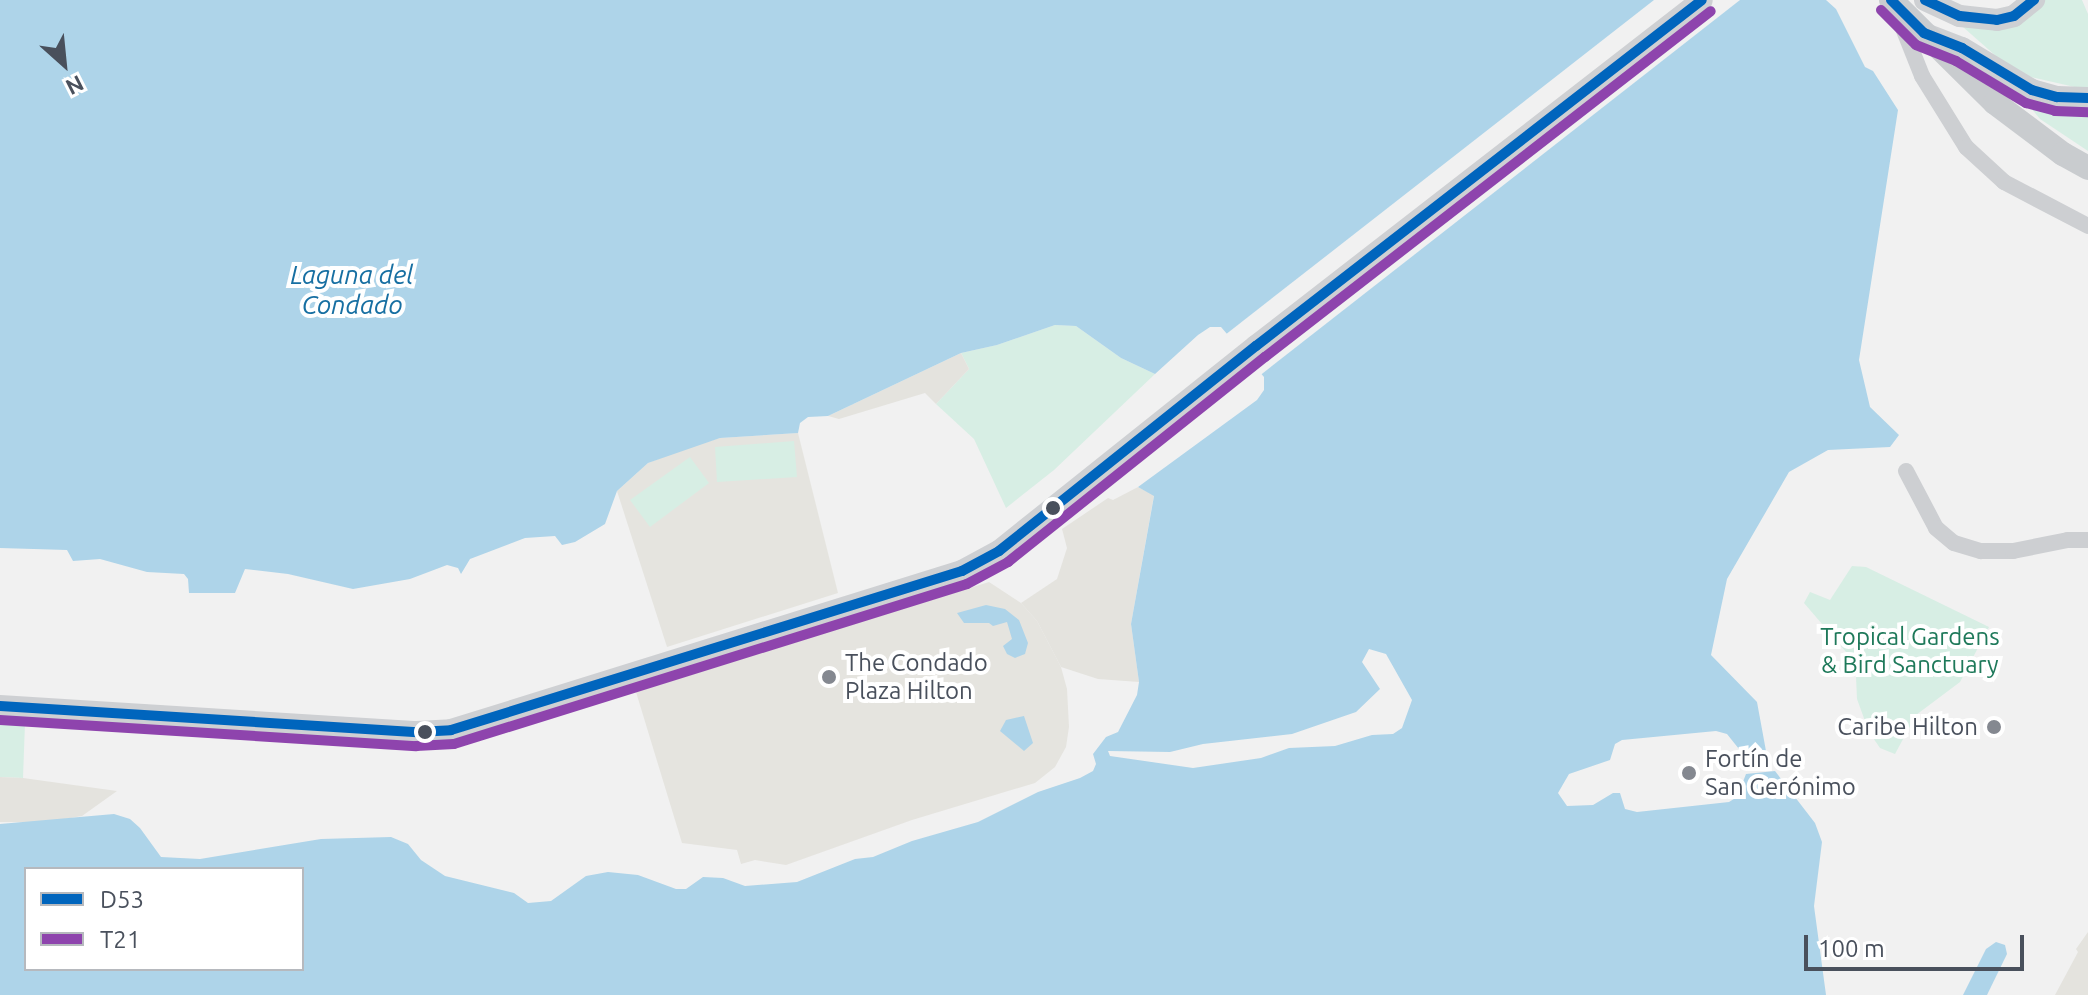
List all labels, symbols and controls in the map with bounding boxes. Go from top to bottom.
north arrow [24,24,104,104]
text: N [62,71,88,101]
water label: Laguna del Condado [290,259,414,320]
unlabelled marker [1045,500,1061,516]
park label: Tropical Gardens & Bird Sanctuary [1820,623,2000,679]
place label: The Condado Plaza Hilton [845,649,988,705]
marker: The Condado Plaza Hilton [820,668,838,686]
place label: Caribe Hilton [1837,713,1978,741]
marker: Caribe Hilton [1985,718,2003,736]
unlabelled marker [417,724,433,740]
place label: Fortín de San Gerónimo [1705,745,1856,801]
marker: Fortín de San Gerónimo [1680,764,1698,782]
legend [24,867,304,971]
text: D53 [100,886,144,913]
scale bar [1808,919,2028,969]
text: T21 [100,926,140,953]
text: 100 m [1818,935,1885,962]

